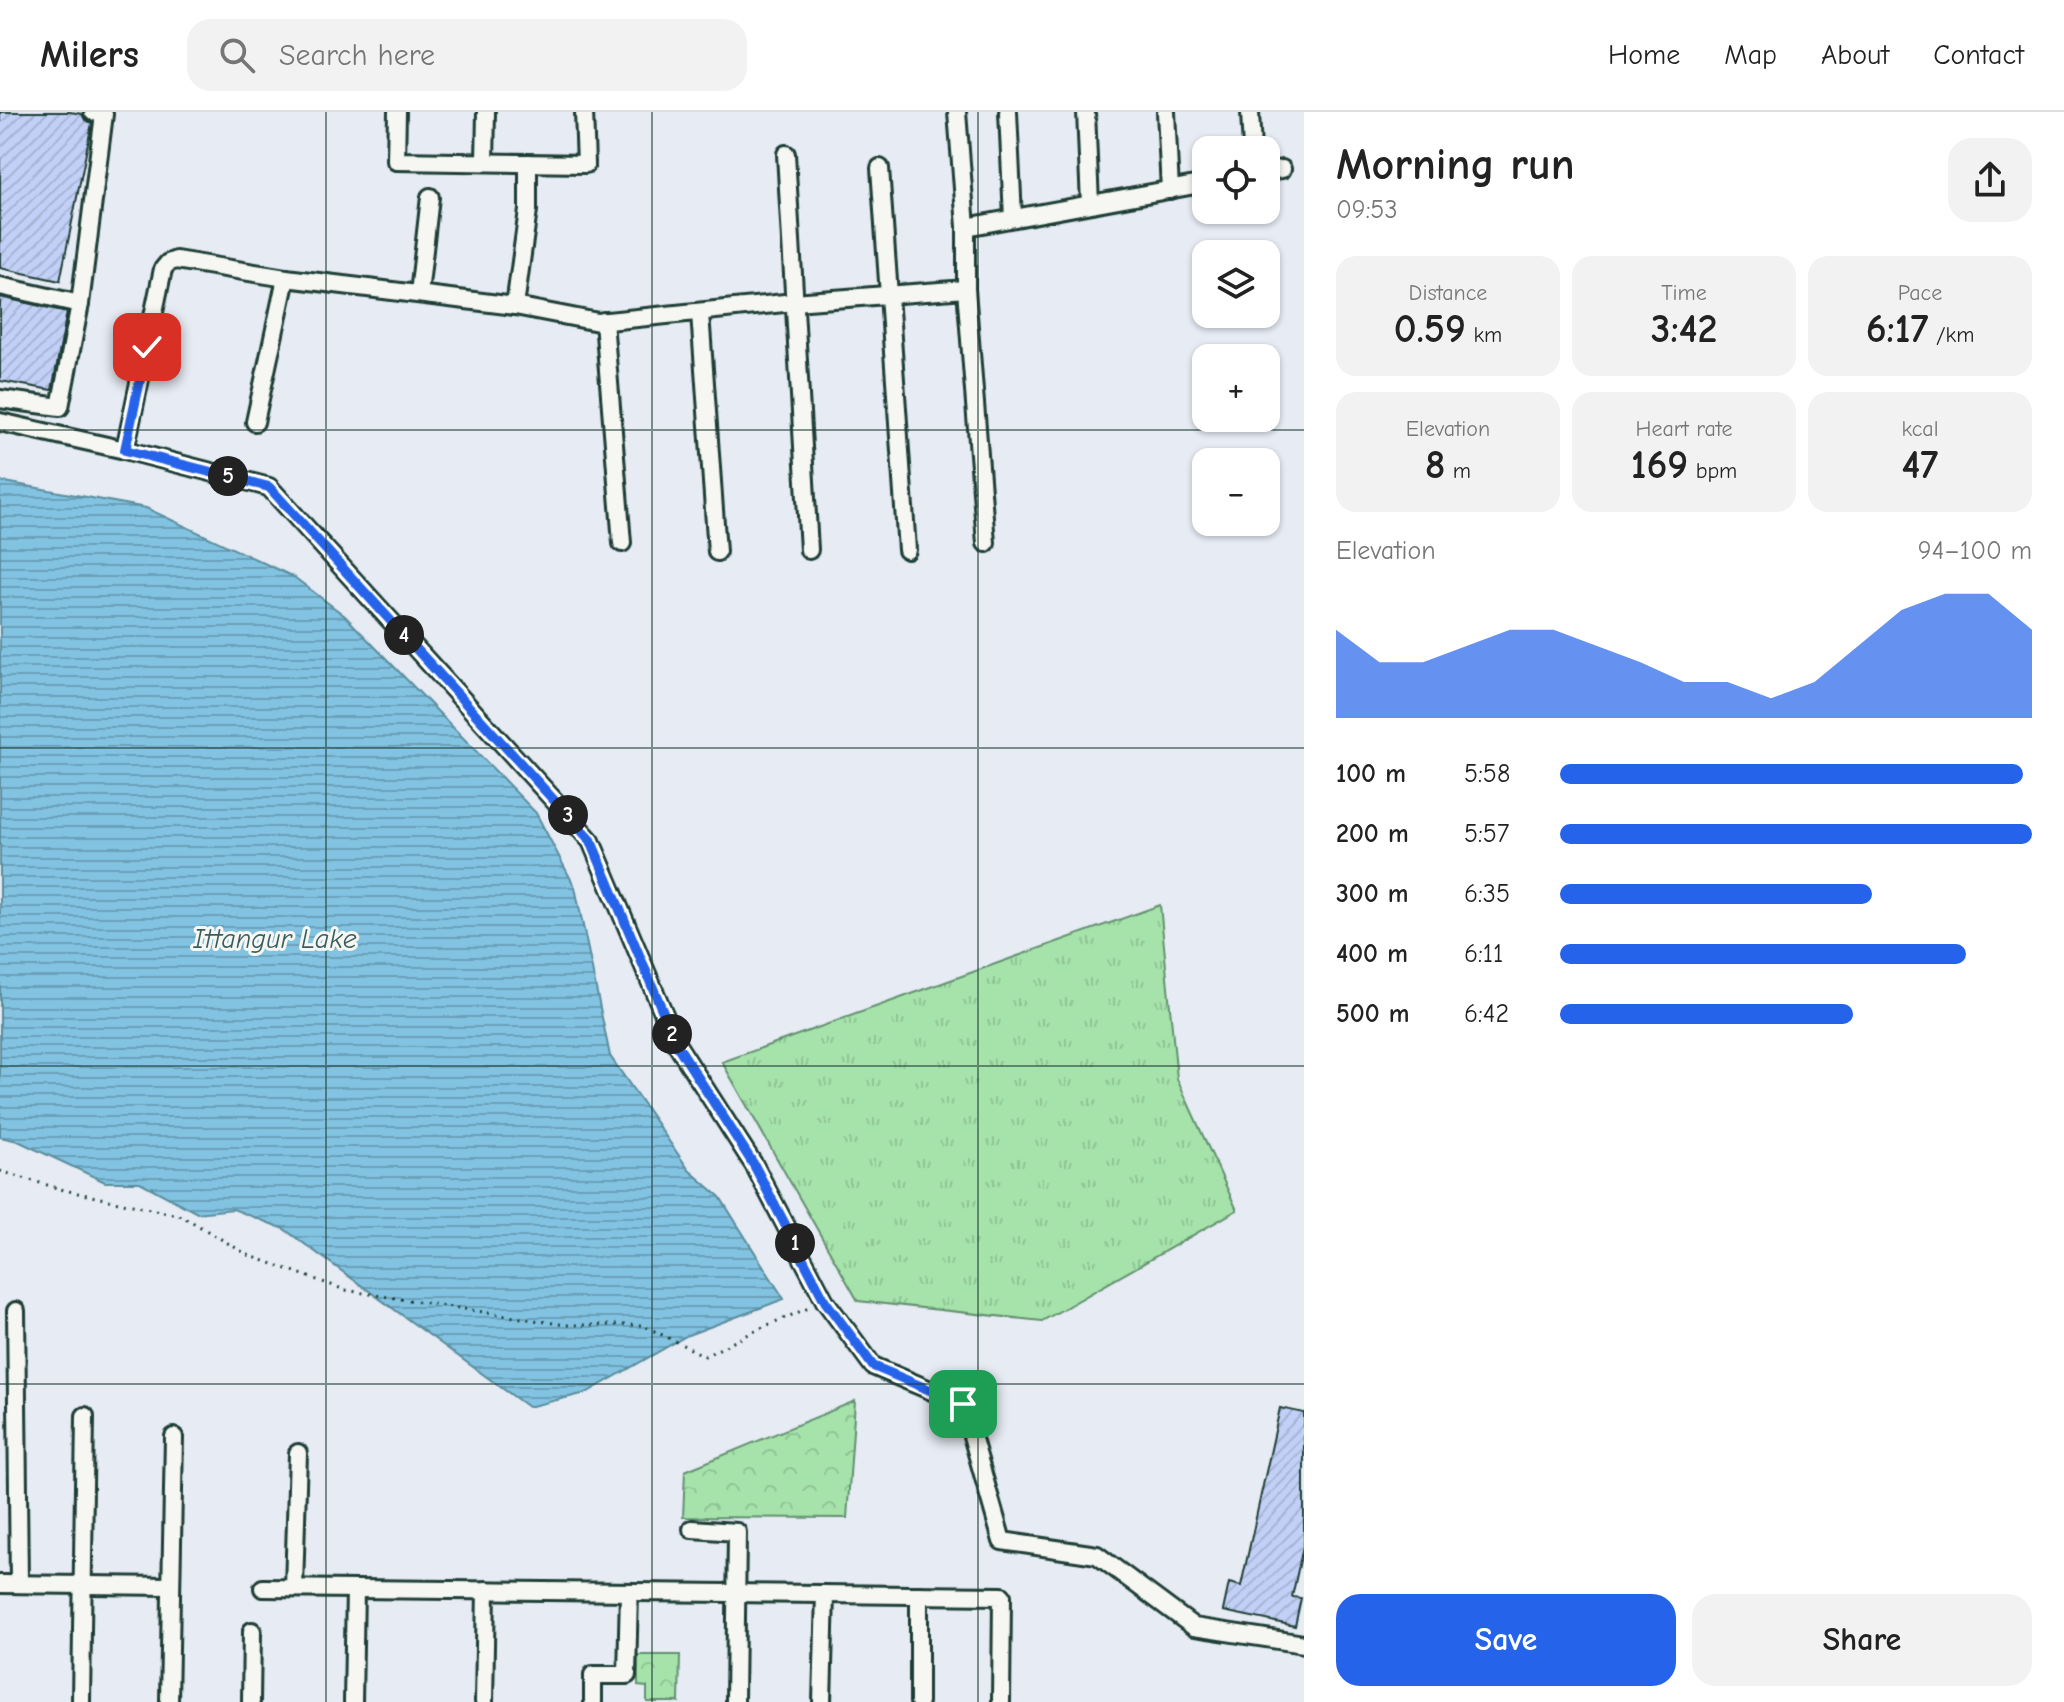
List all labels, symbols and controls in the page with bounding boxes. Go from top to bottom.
search box [187,19,747,91]
text: Milers [40,33,139,77]
icon: search [215,33,259,77]
text: Search here [279,38,435,73]
text: Home [1608,39,1680,71]
text: Map [1724,39,1777,71]
text: About [1821,39,1889,71]
text: Contact [1933,39,2024,71]
map controls [1192,136,1280,536]
button: locate [1192,136,1280,224]
button: share [1948,138,2032,222]
text: Morning run [1336,139,1575,190]
text: 09:53 [1336,195,1398,225]
button: layers [1192,240,1280,328]
text: Distance [1409,280,1487,306]
text: Time [1661,280,1707,306]
text: Pace [1898,280,1942,306]
text: 0.59 [1394,306,1466,352]
text: 3:42 [1651,306,1717,352]
text: 6:17 [1866,306,1929,352]
pin [113,313,181,381]
text: km [1466,322,1502,348]
text: /km [1929,322,1974,348]
icon: check [125,325,169,369]
button: + [1192,344,1280,432]
text: Elevation [1406,416,1490,442]
text: Heart rate [1636,416,1733,442]
text: kcal [1902,416,1938,442]
text: 8 [1425,442,1445,488]
text: 169 [1631,442,1688,488]
text: 47 [1902,442,1938,488]
button: − [1192,448,1280,536]
pin: 5 [208,456,248,496]
text: m [1445,458,1471,484]
text: bpm [1688,458,1737,484]
text: 5 [222,463,234,489]
text: Elevation [1336,536,1436,566]
text: 94–100 m [1918,536,2032,566]
pin: 4 [384,615,424,655]
text: 4 [399,622,409,648]
text: 100 m [1336,759,1406,789]
text: 5:58 [1464,759,1510,789]
pin: 3 [548,795,588,835]
text: 3 [563,802,573,828]
text: 200 m [1336,819,1409,849]
text: 5:57 [1464,819,1509,849]
text: 300 m [1336,879,1409,909]
text: 6:35 [1464,879,1510,909]
water label: Ittangur Lake [192,923,357,955]
text: 400 m [1336,939,1408,969]
text: 6:11 [1464,939,1503,969]
text: 500 m [1336,999,1410,1029]
text: 6:42 [1464,999,1509,1029]
pin: 2 [652,1014,692,1054]
text: 2 [667,1021,677,1047]
pin: 1 [775,1223,815,1263]
text: 1 [791,1230,799,1256]
pin [929,1370,997,1438]
icon: arrive [941,1382,985,1426]
button: Save [1336,1594,1676,1686]
button: Share [1692,1594,2032,1686]

